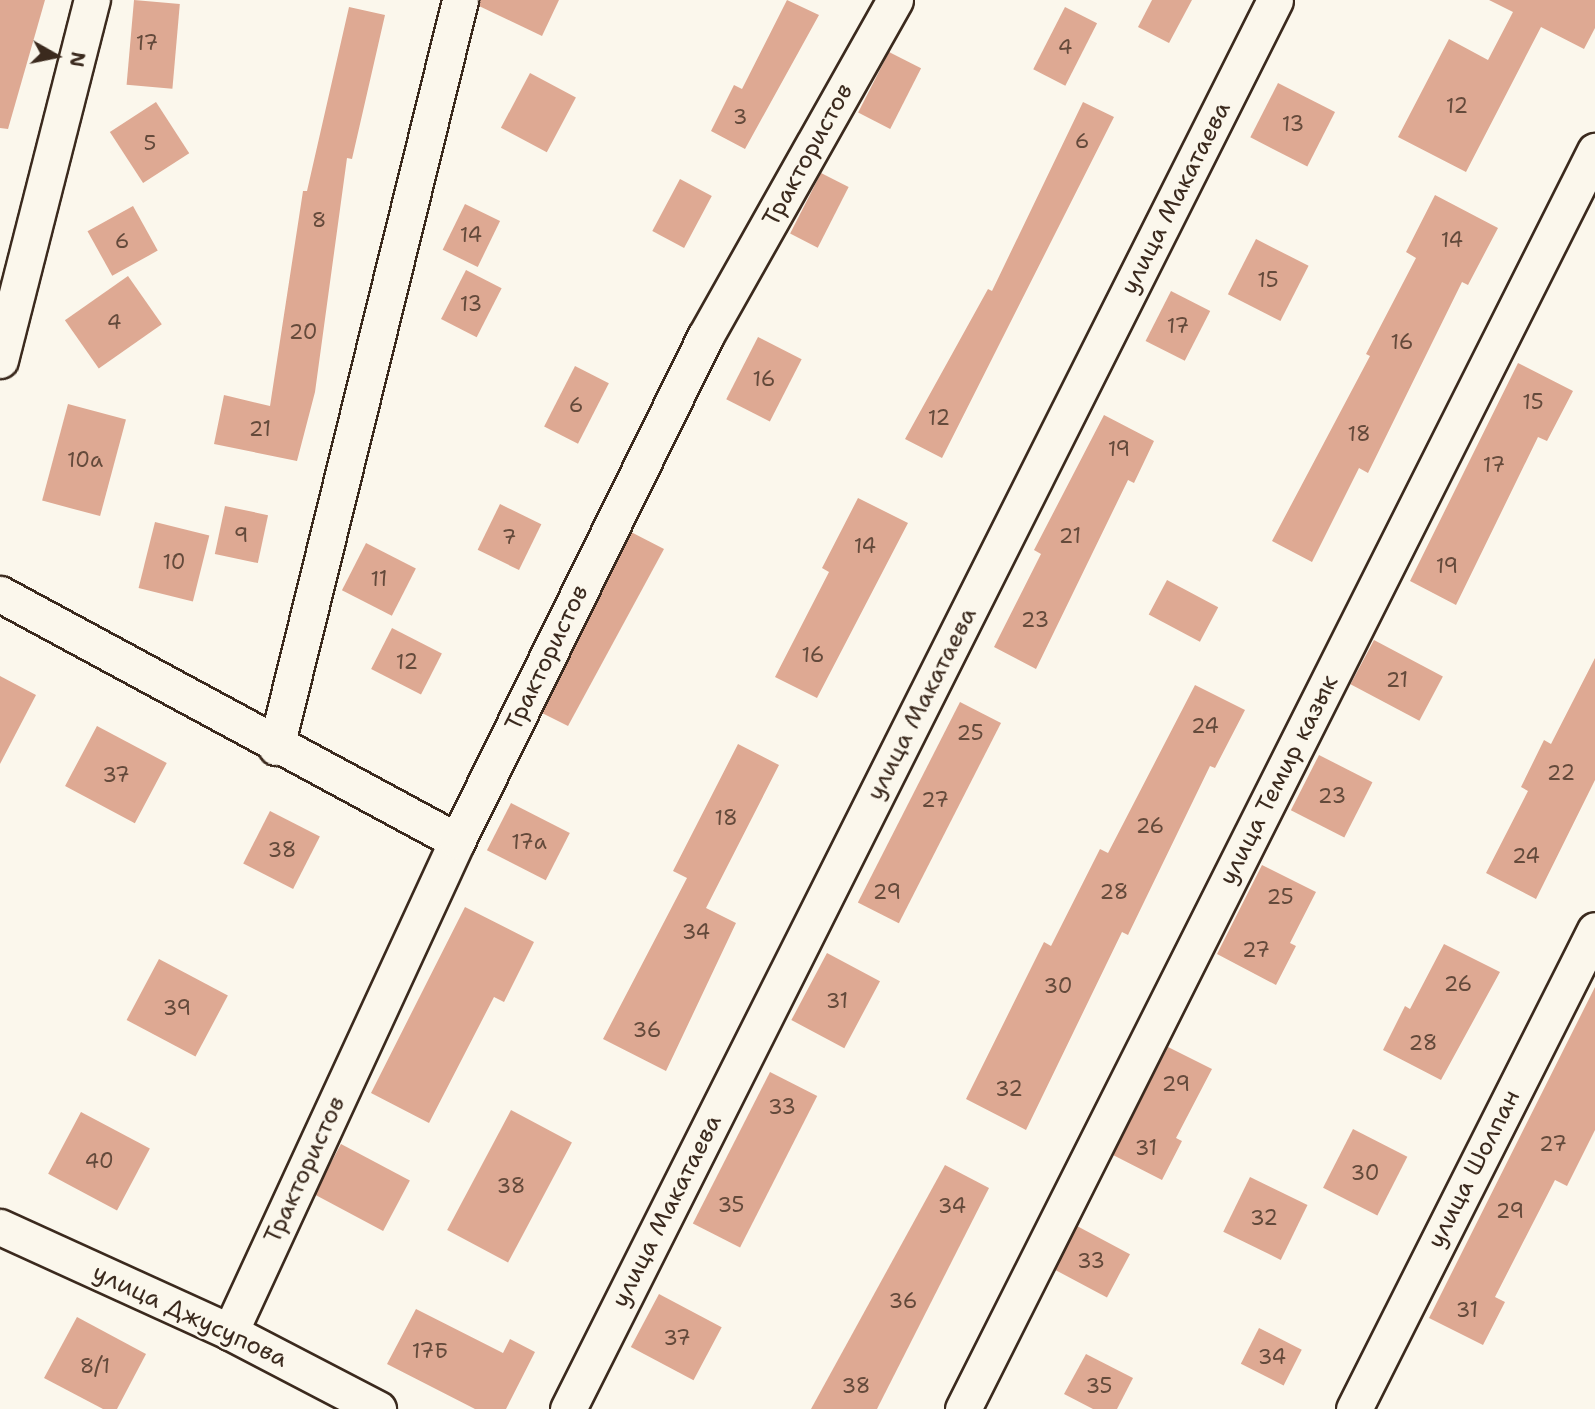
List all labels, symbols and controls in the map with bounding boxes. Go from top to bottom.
north arrow [21,21,91,91]
house number: 17 [136,30,158,56]
house number: 4 [1058,34,1072,60]
text: N [64,50,91,69]
street label: Трактористов [757,79,859,231]
house number: 12 [1446,93,1468,119]
street label: улица Макатаева [1115,97,1237,299]
house number: 3 [733,104,747,130]
house number: 13 [1282,111,1304,137]
house number: 6 [1075,128,1089,154]
house number: 5 [144,130,156,156]
house number: 8 [312,207,326,233]
house number: 14 [460,222,482,248]
house number: 14 [1441,227,1463,253]
house number: 6 [115,228,129,254]
house number: 15 [1257,267,1279,293]
house number: 13 [460,291,482,317]
house number: 4 [107,309,121,335]
house number: 17 [1167,313,1189,339]
house number: 20 [289,319,317,345]
house number: 16 [1391,329,1413,355]
house number: 16 [753,366,775,392]
house number: 15 [1522,389,1544,415]
house number: 6 [569,392,583,418]
house number: 12 [928,405,950,431]
house number: 21 [249,416,271,442]
house number: 18 [1347,421,1371,447]
house number: 19 [1108,436,1130,462]
house number: 10а [67,447,103,473]
house number: 17 [1483,452,1505,478]
house number: 9 [234,522,248,548]
house number: 21 [1059,523,1081,549]
house number: 7 [502,524,516,550]
house number: 14 [854,533,876,559]
house number: 10 [163,549,185,575]
house number: 19 [1436,553,1458,579]
house number: 11 [371,566,387,592]
street label: Трактористов [499,580,595,736]
street label: улица Макатаева [861,603,983,805]
house number: 23 [1021,607,1049,633]
house number: 16 [802,642,824,668]
house number: 12 [396,649,418,675]
house number: 21 [1386,667,1408,693]
street label: улица Темир казык [1214,670,1344,890]
house number: 24 [1191,713,1219,739]
house number: 25 [956,720,984,746]
house number: 22 [1547,760,1575,786]
house number: 37 [102,762,130,788]
house number: 23 [1318,783,1346,809]
house number: 27 [921,787,949,813]
house number: 18 [714,805,738,831]
house number: 26 [1136,813,1164,839]
house number: 17а [511,829,547,855]
house number: 38 [268,837,296,863]
house number: 24 [1512,843,1540,869]
house number: 29 [873,879,901,905]
house number: 28 [1100,879,1128,905]
house number: 25 [1266,884,1294,910]
house number: 34 [682,919,710,945]
house number: 27 [1242,937,1270,963]
house number: 26 [1444,971,1472,997]
house number: 30 [1043,973,1073,999]
house number: 31 [826,988,848,1014]
house number: 39 [163,995,191,1021]
house number: 36 [633,1017,661,1043]
house number: 28 [1409,1030,1437,1056]
house number: 29 [1162,1071,1190,1097]
house number: 32 [995,1076,1023,1102]
street label: улица Шолпан [1422,1085,1526,1253]
street label: Трактористов [258,1092,352,1248]
house number: 33 [768,1094,796,1120]
street label: улица Макатаева [606,1110,728,1312]
house number: 27 [1539,1131,1567,1157]
house number: 31 [1135,1135,1157,1161]
house number: 40 [84,1148,114,1174]
house number: 30 [1350,1160,1380,1186]
house number: 38 [497,1173,525,1199]
house number: 35 [718,1192,744,1218]
house number: 34 [938,1193,966,1219]
house number: 29 [1496,1198,1524,1224]
house number: 32 [1250,1205,1278,1231]
house number: 33 [1077,1248,1105,1274]
street label: улица Джусупова [88,1258,292,1374]
house number: 36 [889,1288,917,1314]
house number: 31 [1456,1297,1478,1323]
house number: 37 [663,1325,691,1351]
house number: 17Б [412,1338,448,1364]
house number: 34 [1258,1344,1286,1370]
house number: 8/1 [80,1353,110,1379]
house number: 38 [842,1373,870,1399]
house number: 35 [1086,1373,1112,1399]

